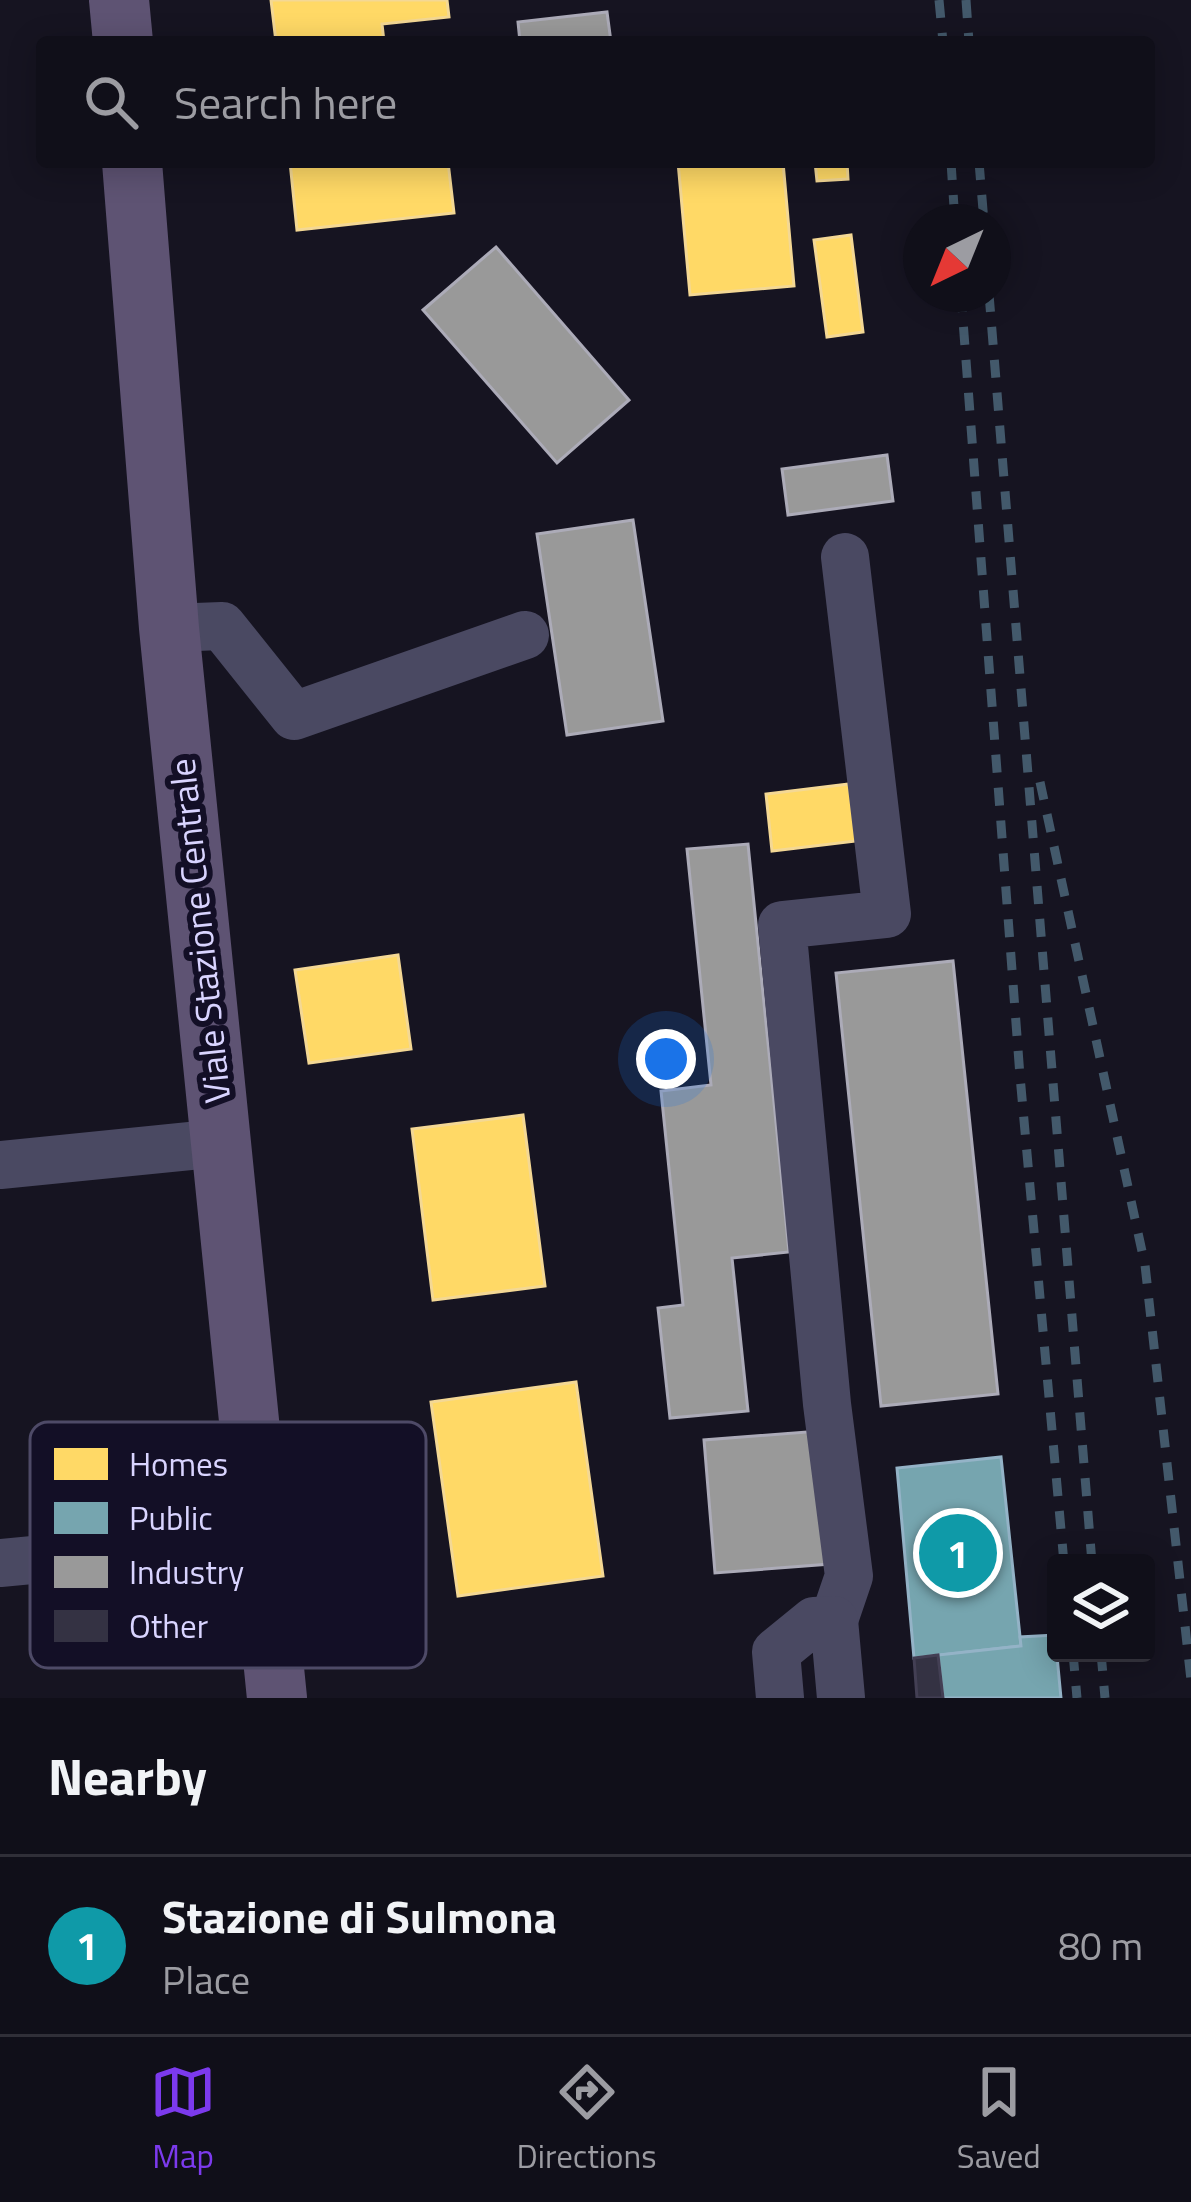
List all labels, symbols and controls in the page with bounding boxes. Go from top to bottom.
search box [36,36,1155,168]
text: Search here [174,68,397,136]
icon: search [78,69,144,135]
north arrow [903,204,1011,312]
street label: Viale Stazione Centrale [154,756,244,1106]
your location [636,1029,696,1089]
legend [30,1422,426,1668]
text: Homes [129,1439,228,1489]
text: Public [129,1493,213,1543]
pin: 1 [919,1508,997,1598]
text: Industry [129,1547,244,1597]
map controls [1047,1554,1155,1662]
button: layers [1047,1554,1155,1662]
text: Other [129,1601,208,1651]
text: Nearby [48,1737,207,1815]
text: Stazione di Sulmona [162,1882,557,1950]
text: 1 [76,1916,98,1975]
text: 80 m [1058,1916,1143,1975]
text: Place [162,1950,250,2009]
tab: Map [150,2059,216,2181]
tab: Directions [517,2059,656,2181]
tab: Saved [957,2059,1041,2181]

